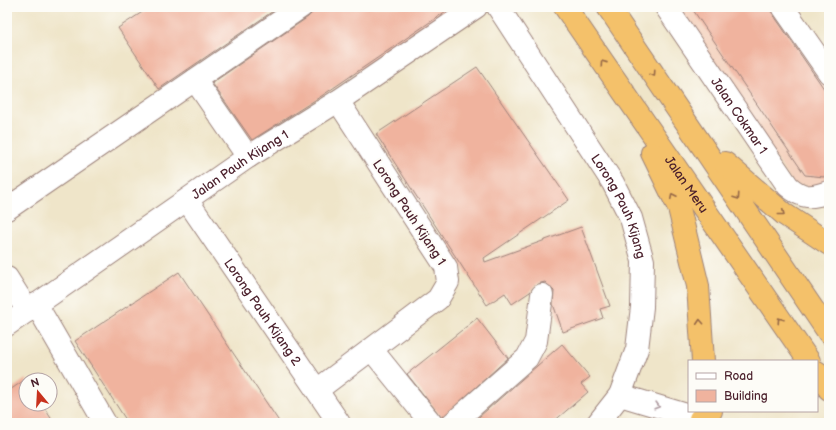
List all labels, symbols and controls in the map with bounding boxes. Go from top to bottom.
one-way arrow [601,60,608,67]
one-way arrow [648,70,656,77]
street label: Jalan Cokmar 1 [707,74,771,157]
street label: Jalan Pauh Kijang 1 [189,127,292,203]
street label: Lorong Pauh Kijang [587,151,649,261]
street label: Jalan Meru [661,153,711,216]
street label: Lorong Pauh Kijang 1 [369,157,449,268]
one-way arrow [732,192,739,199]
one-way arrow [670,193,678,200]
one-way arrow [778,208,785,215]
street label: Lorong Pauh Kijang 2 [220,256,304,369]
one-way arrow [777,317,785,324]
one-way arrow [696,319,705,325]
legend [688,360,818,412]
text: Road [724,369,753,384]
north arrow [18,372,58,412]
text: N [29,376,41,390]
text: Building [724,389,768,404]
one-way arrow [653,401,660,410]

